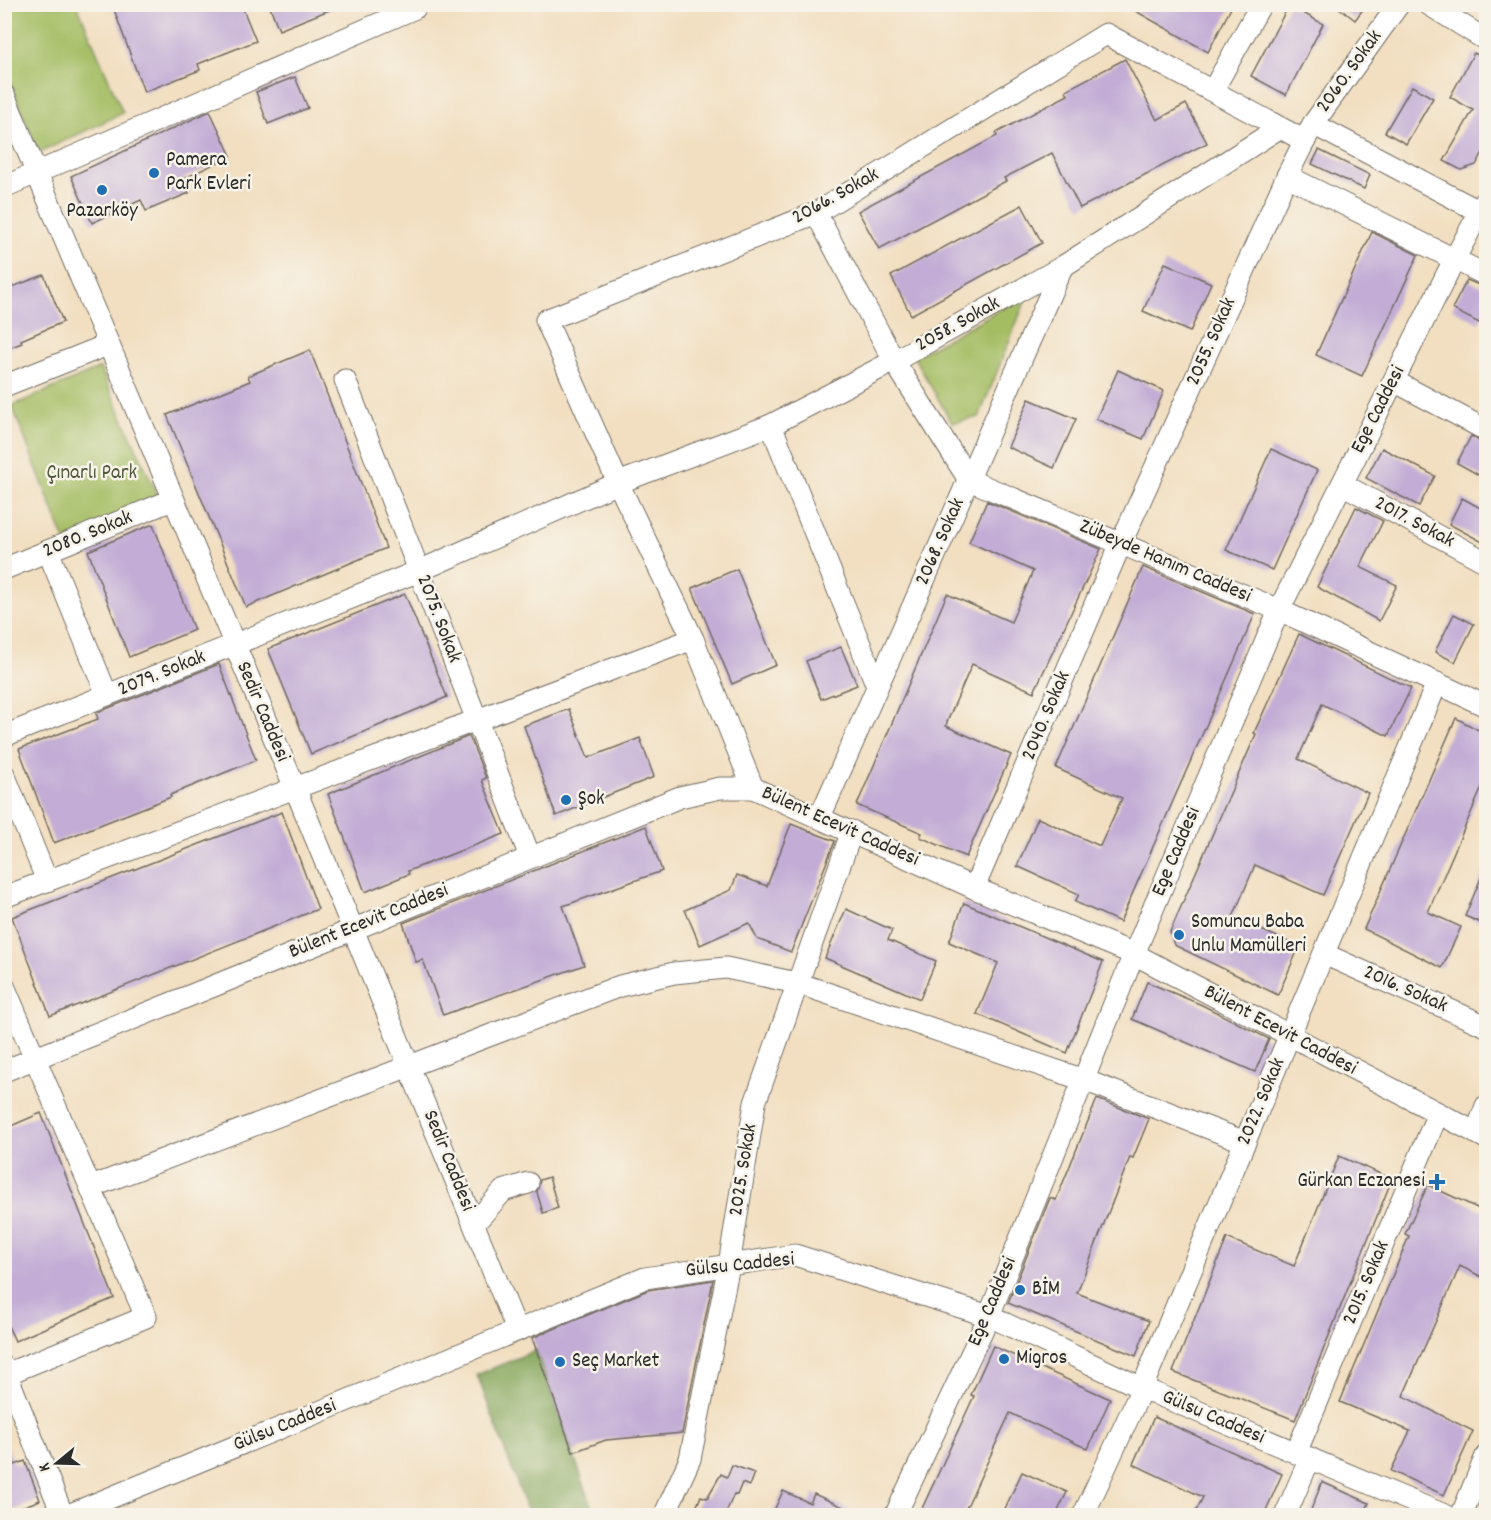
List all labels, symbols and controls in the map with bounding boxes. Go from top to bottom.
street label: 2060. Sokak [1310,24,1390,120]
place label: Pamera Park Evleri [166,146,251,200]
street label: 2066. Sokak [787,161,885,233]
marker: Pamera Park Evleri [147,166,161,180]
marker: Pazarköy [95,183,109,197]
place label: Pazarköy [66,197,138,227]
street label: 2058. Sokak [910,289,1006,361]
street label: 2055. Sokak [1179,293,1245,391]
street label: Ege Caddesi [1344,361,1414,459]
park label: Çınarlı Park [47,459,137,489]
street label: 2017. Sokak [1368,489,1460,557]
street label: 2068. Sokak [908,493,974,591]
street label: 2080. Sokak [39,503,137,567]
street label: Zübeyde Hanım Caddesi [1074,512,1256,612]
street label: 2075. Sokak [407,571,469,667]
street label: 2079. Sokak [114,643,210,705]
street label: Sedir Caddesi [227,657,297,767]
street label: 2040. Sokak [1015,667,1079,765]
street label: Bülent Ecevit Caddesi [756,779,924,875]
place label: Şok [578,785,605,815]
marker: Şok [559,793,573,807]
street label: Ege Caddesi [1145,802,1209,901]
street label: Bülent Ecevit Caddesi [285,876,453,968]
place label: Somuncu Baba Unlu Mamülleri [1191,908,1306,962]
marker: Somuncu Baba Unlu Mamülleri [1172,928,1186,942]
street label: 2016. Sokak [1358,958,1452,1022]
street label: Bülent Ecevit Caddesi [1198,978,1362,1084]
street label: 2022. Sokak [1230,1053,1294,1151]
street label: Sedir Caddesi [414,1106,482,1216]
street label: 2025. Sokak [722,1121,766,1219]
place label: Gürkan Eczanesi [1297,1167,1425,1197]
marker: Gürkan Eczanesi [1430,1175,1444,1189]
street label: 2015. Sokak [1336,1236,1398,1330]
street label: Gülsu Caddesi [684,1245,796,1287]
street label: Ege Caddesi [961,1252,1025,1351]
place label: BİM [1032,1275,1060,1305]
marker: BİM [1013,1283,1027,1297]
place label: Migros [1016,1344,1067,1374]
place label: Seç Market [572,1347,660,1377]
marker: Migros [997,1352,1011,1366]
marker: Seç Market [553,1355,567,1369]
street label: Gülsu Caddesi [1157,1383,1269,1453]
street label: Gülsu Caddesi [229,1392,341,1460]
north arrow [27,1433,87,1493]
text: K [33,1459,57,1474]

